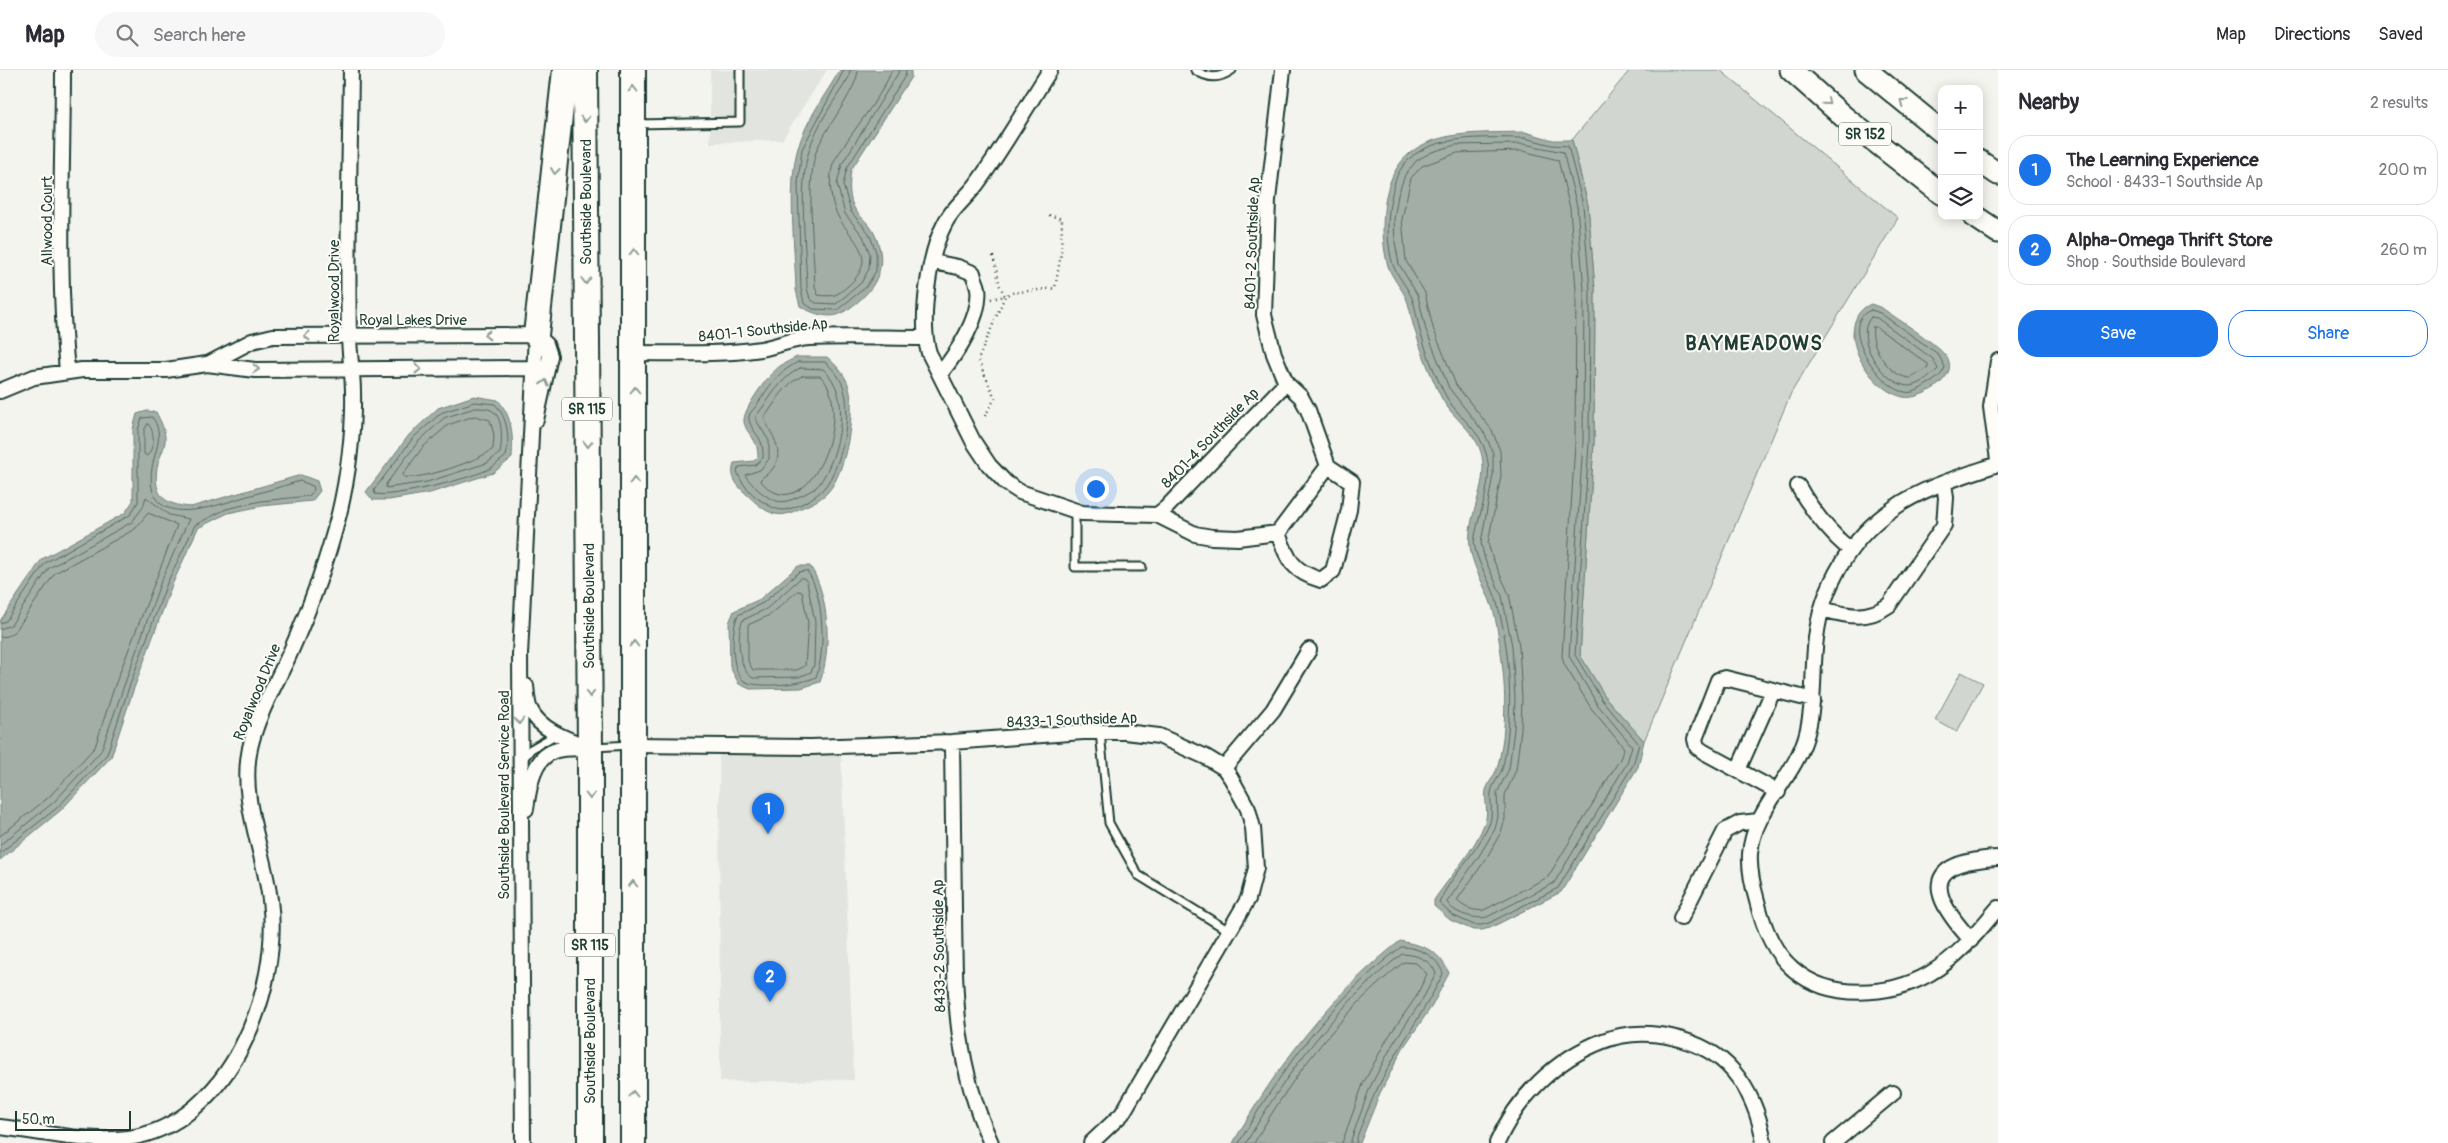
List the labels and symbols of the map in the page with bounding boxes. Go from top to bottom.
one-way arrow [628,85,638,92]
one-way arrow [1822,97,1831,106]
one-way arrow [1900,98,1909,107]
one-way arrow [580,115,590,123]
road number: SR 152 [1839,122,1891,146]
street label: Southside Boulevard [577,139,596,265]
one-way arrow [550,167,561,175]
street label: Allwood Court [38,175,57,266]
street label: 8401-2 Southside Ap [1241,177,1264,309]
street label: Royalwood Drive [325,239,344,342]
one-way arrow [629,247,639,255]
one-way arrow [581,278,591,285]
street label: Royal Lakes Drive [359,311,468,330]
street label: 8401-1 Southside Ap [698,314,829,347]
one-way arrow [483,330,491,341]
one-way arrow [303,331,310,341]
district label: BAYMEADOWS [1685,331,1823,356]
one-way arrow [252,364,260,375]
one-way arrow [414,364,422,374]
one-way arrow [539,378,550,387]
street label: 8401-4 Southside Ap [1158,384,1263,493]
one-way arrow [630,386,640,394]
road number: SR 115 [562,398,612,420]
one-way arrow [583,440,593,448]
your location [1083,476,1109,502]
one-way arrow [629,477,639,485]
street label: Southside Boulevard [580,543,599,669]
one-way arrow [629,640,639,648]
street label: Royalwood Drive [229,641,286,743]
street label: Southside Boulevard Service Road [495,690,514,900]
one-way arrow [585,690,595,698]
street label: 8433-1 Southside Ap [1007,709,1137,732]
one-way arrow [514,718,524,725]
one-way arrow [585,793,595,801]
pin: 1 [752,793,784,834]
street label: 8433-2 Southside Ap [929,879,950,1013]
one-way arrow [628,880,638,888]
road number: SR 115 [565,934,615,956]
pin: 2 [754,961,786,1002]
street label: Southside Boulevard [581,978,600,1104]
one-way arrow [628,1090,638,1098]
scale bar [15,1108,131,1131]

